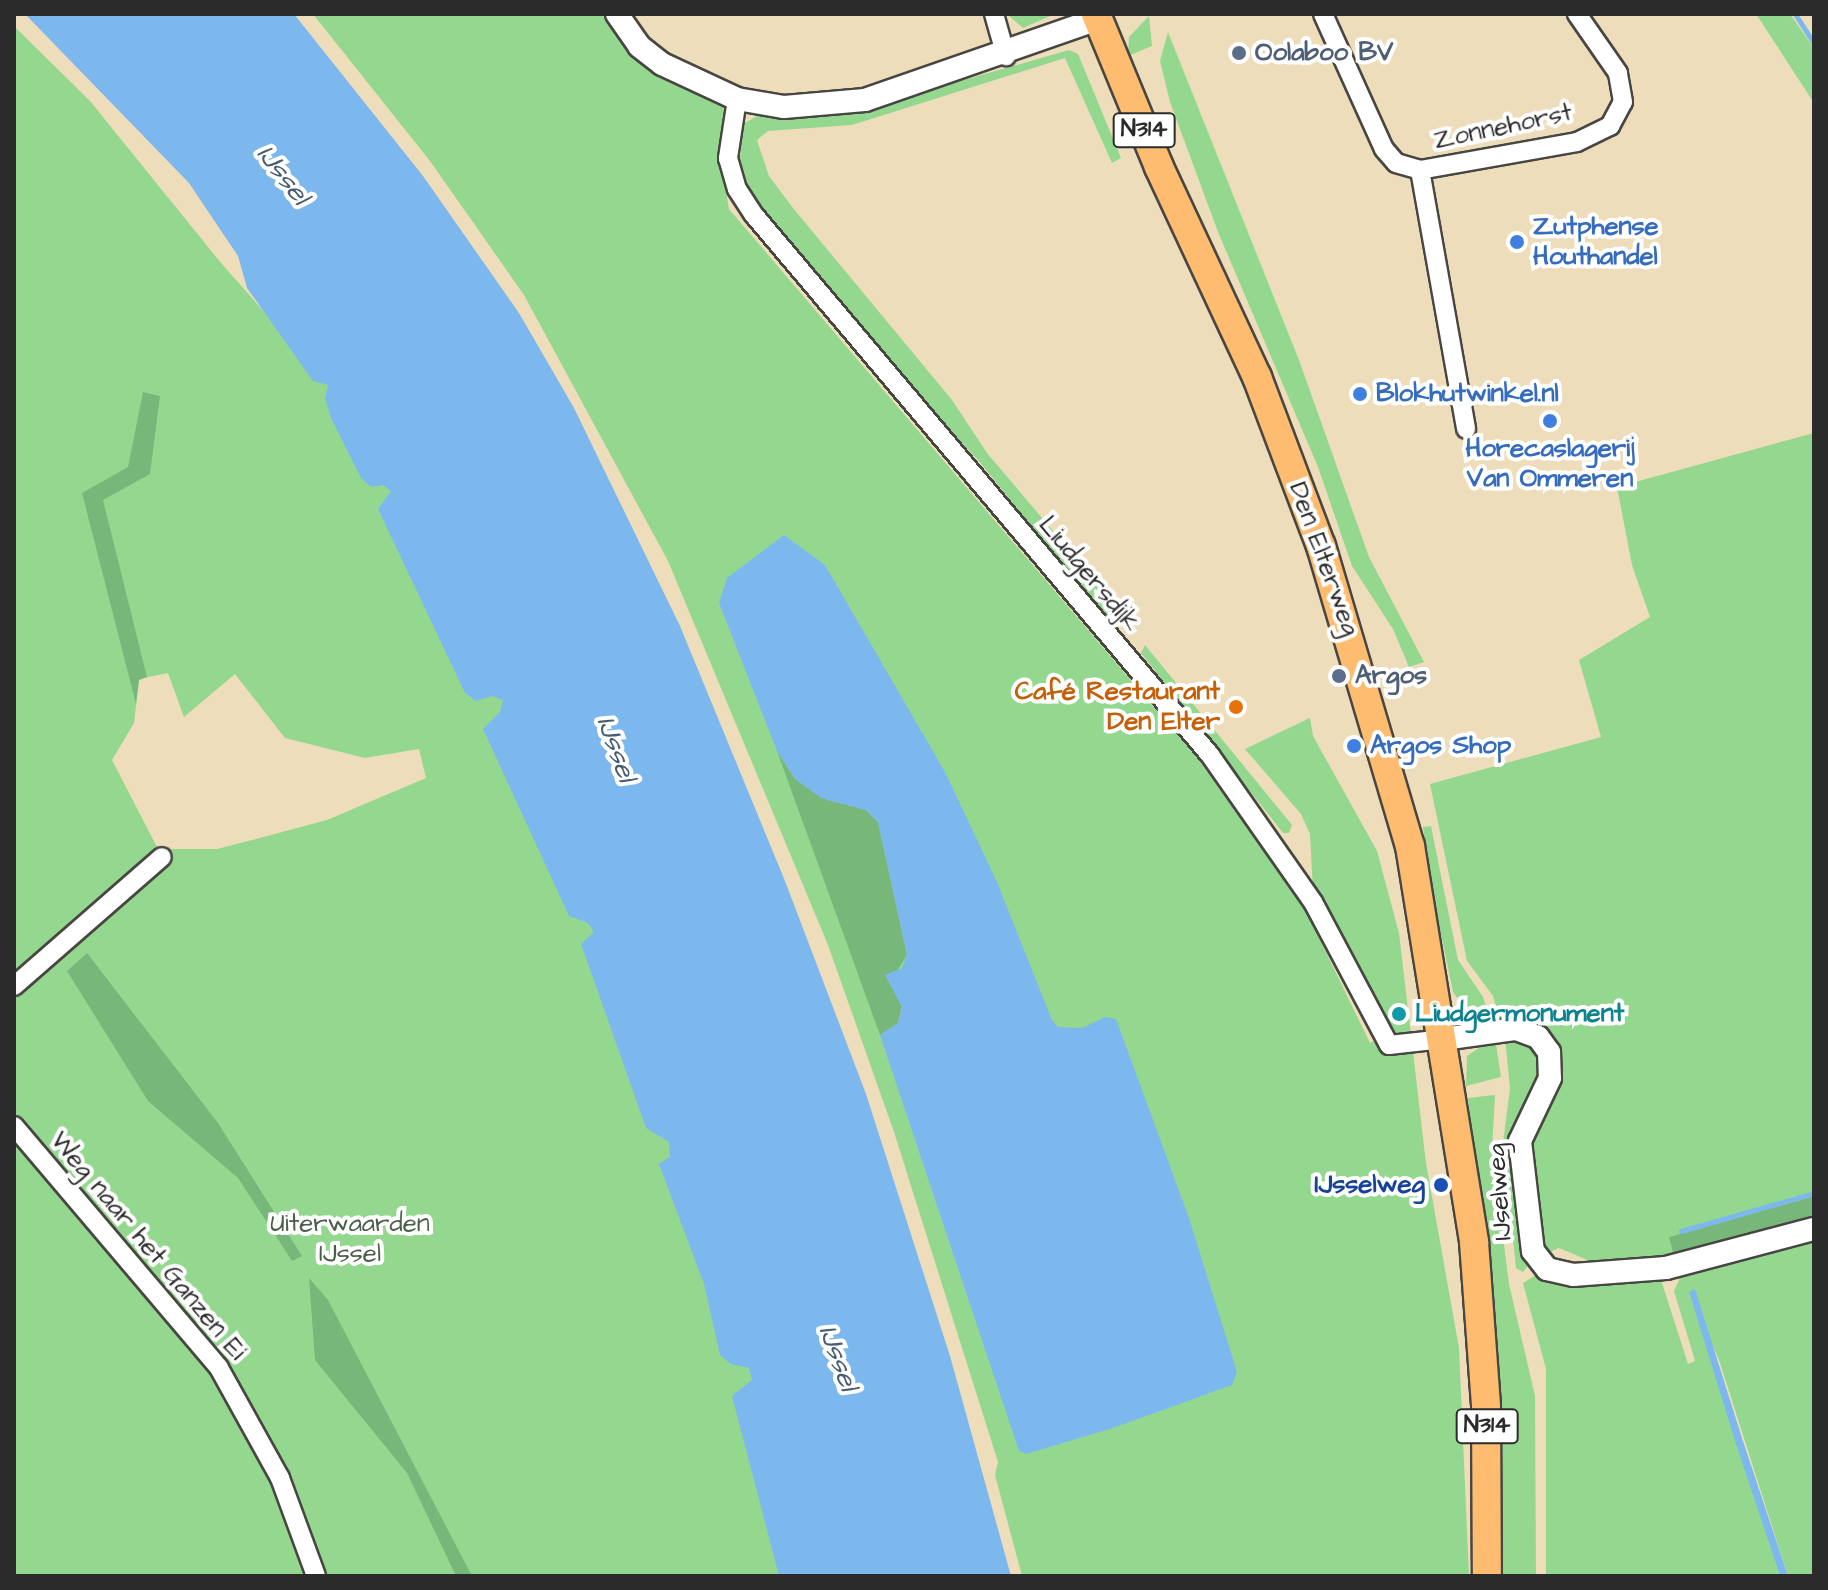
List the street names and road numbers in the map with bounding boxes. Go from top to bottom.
street label: Zonnehorst [1431,97,1575,157]
road number: N314 [1112,110,1176,150]
street label: Den Elterweg [1282,478,1366,640]
street label: Liudgersdijk [1032,510,1146,638]
street label: Weg naar het Ganzen Ei [43,1126,253,1366]
street label: IJselweg [1481,1142,1519,1242]
road number: N314 [1455,1406,1519,1446]

